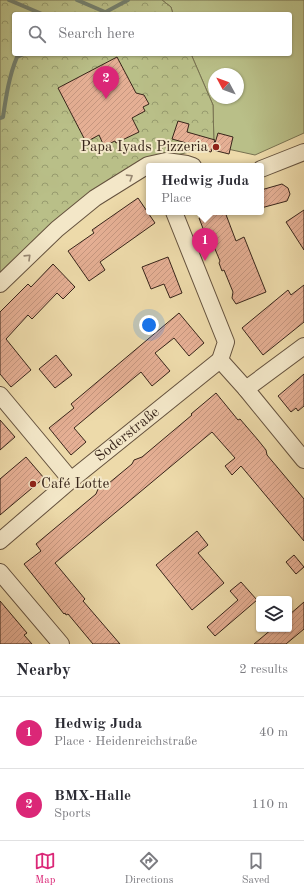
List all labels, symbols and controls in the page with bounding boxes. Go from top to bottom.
search box [12,12,292,56]
icon: search [26,23,48,45]
text: Search here [58,27,135,42]
pin: 2 [93,66,119,99]
north arrow [208,68,244,104]
place label: Papa Iyads Pizzeria [80,140,209,155]
marker: Papa Iyads Pizzeria [211,142,221,152]
popup [146,163,264,215]
one-way arrow [126,174,133,181]
text: Hedwig Juda [161,174,249,189]
text: Place [161,192,191,205]
pin: 1 [192,228,218,261]
one-way arrow [23,254,31,262]
your location [139,315,159,335]
street label: Soderstraße [92,404,162,465]
place label: Café Lotte [41,477,110,492]
marker: Café Lotte [28,479,38,489]
map controls [256,596,292,632]
button: layers [256,596,292,632]
text: Nearby [16,662,71,679]
text: 2 results [239,663,288,676]
text: Hedwig Juda [54,717,142,732]
text: 1 [25,726,33,739]
text: 40 m [259,726,288,739]
text: Place · Heidenreichstraße [54,735,197,748]
text: BMX-Halle [54,789,131,804]
text: 2 [25,798,33,811]
text: 110 m [251,798,288,811]
text: Sports [54,807,91,820]
tab: Map [34,850,56,888]
tab: Directions [125,850,173,888]
tab: Saved [242,850,270,888]

